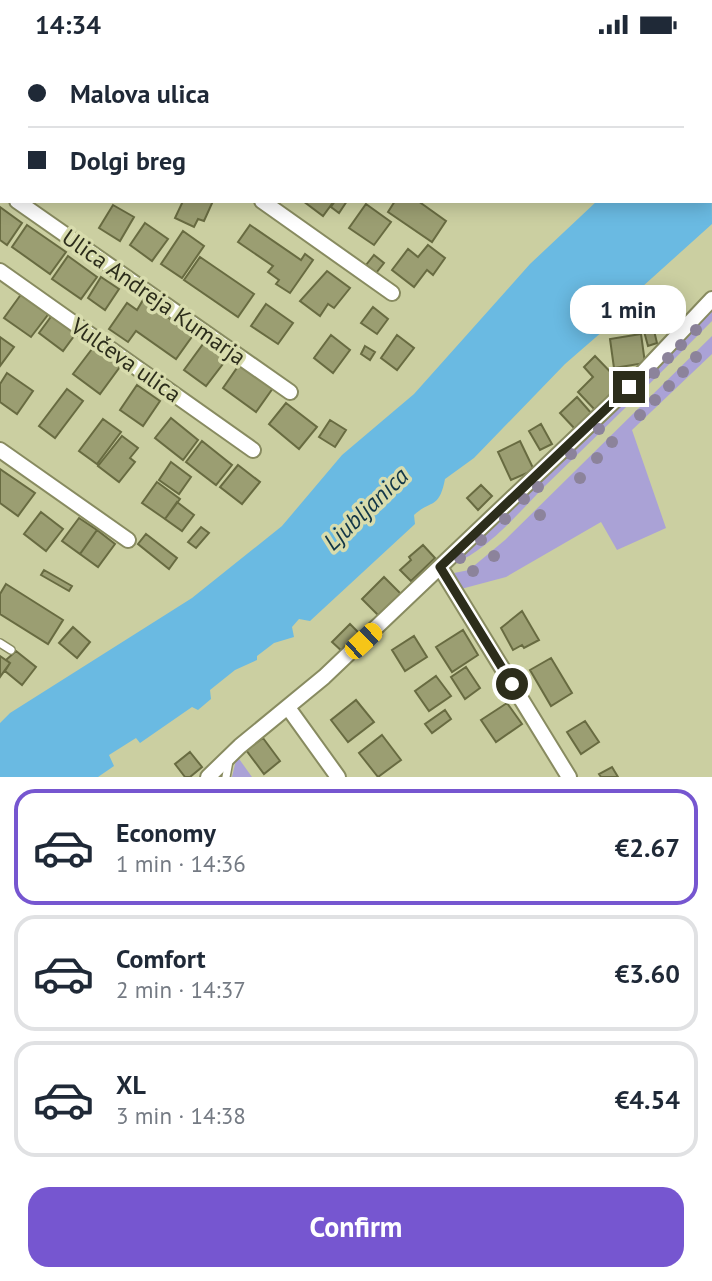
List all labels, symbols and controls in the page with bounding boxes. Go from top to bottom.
text: 14:34 [35,8,101,41]
text: Malova ulica [70,77,210,110]
text: Dolgi breg [70,144,186,177]
street label: Ulica Andreja Kumarja [57,222,252,371]
callout: 1 min [571,285,687,335]
text: 1 min [600,295,656,324]
street label: Vulčeva ulica [65,311,187,408]
route end [613,371,645,403]
water label: Ljubljanica [317,460,415,557]
car [341,619,386,663]
route start [496,668,528,700]
icon: car [32,816,95,879]
text: Economy [116,816,216,849]
text: €2.67 [615,831,680,864]
text: 1 min · 14:36 [116,849,246,878]
icon: car [32,942,95,1005]
text: Comfort [116,942,206,975]
text: €3.60 [615,957,680,990]
text: 2 min · 14:37 [116,975,246,1004]
icon: car [32,1068,95,1131]
text: XL [116,1068,146,1101]
text: €4.54 [615,1083,680,1116]
text: 3 min · 14:38 [116,1101,246,1130]
button: Confirm [28,1187,684,1267]

